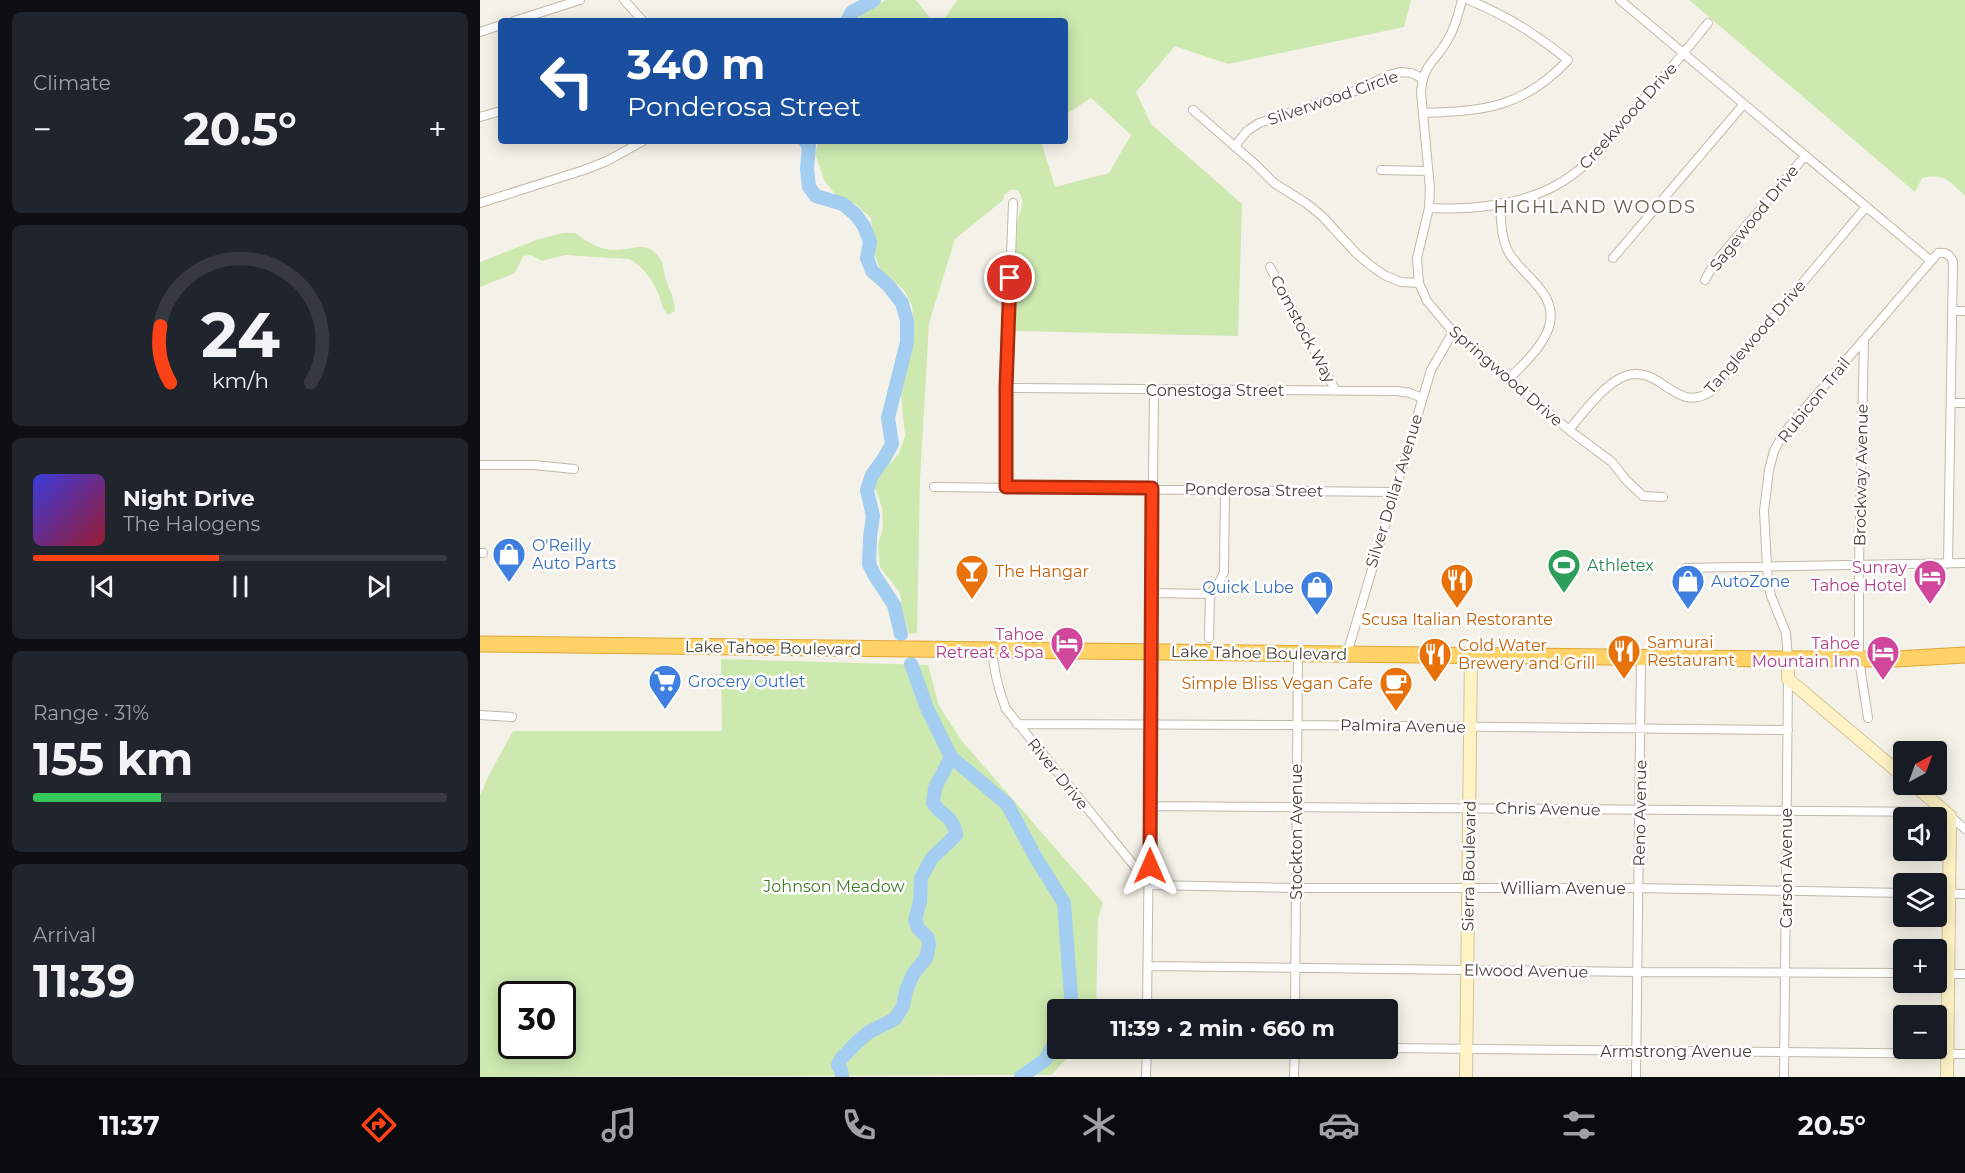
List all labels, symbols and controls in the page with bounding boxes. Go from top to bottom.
text: 340 m [627,38,765,90]
icon: left [528,42,606,120]
street label: Creekwood Drive [1575,59,1681,173]
street label: Silverwood Circle [1265,67,1401,129]
text: Climate [33,71,111,95]
text: Ponderosa Street [627,90,861,123]
text: 20.5° [183,101,297,156]
text: − [33,109,52,149]
text: + [428,109,447,149]
street label: Sagewood Drive [1706,161,1802,275]
district label: HIGHLAND WOODS [1493,196,1697,218]
pin [984,252,1035,303]
icon: arrive [993,261,1026,294]
street label: Comstock Way [1267,272,1340,386]
street label: Tanglewood Drive [1700,276,1810,398]
text: 24 [200,297,280,373]
street label: Springwood Drive [1445,322,1567,430]
street label: Rubicon Trail [1774,354,1854,446]
text: km/h [211,367,269,393]
street label: Conestoga Street [1146,381,1285,400]
street label: Brockway Avenue [1850,404,1872,546]
street label: Silver Dollar Avenue [1362,412,1426,570]
street label: Ponderosa Street [1184,479,1324,501]
text: Night Drive [123,485,255,512]
text: The Halogens [123,512,260,536]
shop icon: O'Reilly Auto Parts [491,536,527,583]
place label: O'Reilly Auto Parts [532,536,616,573]
sports icon: Athletex [1546,547,1582,594]
bar icon: The Hangar [954,553,990,600]
place label: Athletex [1587,556,1654,575]
place label: Sunray Tahoe Hotel [1811,558,1907,595]
hotel icon: Sunray Tahoe Hotel [1912,558,1948,605]
place label: The Hangar [995,562,1089,581]
restaurant icon: Scusa Italian Restorante [1439,562,1475,609]
shop icon: AutoZone [1670,563,1706,610]
shop icon: Quick Lube [1299,569,1335,616]
icon: previous [86,570,119,603]
icon: pause [224,570,257,603]
icon: next [362,570,395,603]
place label: AutoZone [1711,572,1790,591]
place label: Quick Lube [1202,578,1294,597]
place label: Scusa Italian Restorante [1361,610,1553,629]
place label: Tahoe Retreat & Spa [936,625,1044,662]
hotel icon: Tahoe Retreat & Spa [1049,625,1085,672]
restaurant icon: Samurai Restaurant [1606,633,1642,680]
place label: Samurai Restaurant [1647,633,1735,670]
place label: Tahoe Mountain Inn [1752,634,1860,671]
hotel icon: Tahoe Mountain Inn [1865,634,1901,681]
restaurant icon: Cold Water Brewery and Grill [1417,636,1453,683]
place label: Cold Water Brewery and Grill [1458,636,1595,673]
street label: Lake Tahoe Boulevard [685,637,861,659]
street label: Lake Tahoe Boulevard [1171,642,1347,664]
supermarket icon: Grocery Outlet [647,663,683,710]
cafe icon: Simple Bliss Vegan Cafe [1378,665,1414,712]
place label: Grocery Outlet [688,672,806,691]
place label: Simple Bliss Vegan Cafe [1181,674,1373,693]
text: Range · 31% [33,701,149,725]
street label: Palmira Avenue [1340,715,1466,737]
text: 155 km [33,731,193,786]
street label: River Drive [1023,734,1093,814]
north arrow [1893,741,1947,795]
map controls [1893,741,1947,1059]
street label: Reno Avenue [1630,760,1650,866]
street label: Stockton Avenue [1287,764,1306,900]
street label: Chris Avenue [1495,799,1601,819]
street label: Sierra Boulevard [1458,800,1480,932]
button: sound [1893,807,1947,861]
street label: Carson Avenue [1777,808,1796,928]
position arrow [1118,834,1182,898]
button: layers [1893,873,1947,927]
park label: Johnson Meadow [762,877,905,896]
street label: William Avenue [1500,879,1626,898]
text: Arrival [33,923,96,947]
button: + [1893,939,1947,993]
text: 11:39 [33,953,135,1008]
street label: Elwood Avenue [1464,960,1588,982]
speed limit sign: 30 [498,981,576,1059]
button: − [1893,1005,1947,1059]
text: 11:39 · 2 min · 660 m [1110,1015,1335,1042]
street label: Armstrong Avenue [1600,1042,1752,1061]
icon: directions [358,1104,400,1146]
icon: music [598,1104,640,1146]
icon: phone [838,1104,880,1146]
icon: climate [1078,1104,1120,1146]
icon: car [1318,1104,1360,1146]
icon: filters [1558,1104,1600,1146]
text: 11:37 [99,1109,160,1142]
text: 20.5° [1798,1109,1866,1142]

